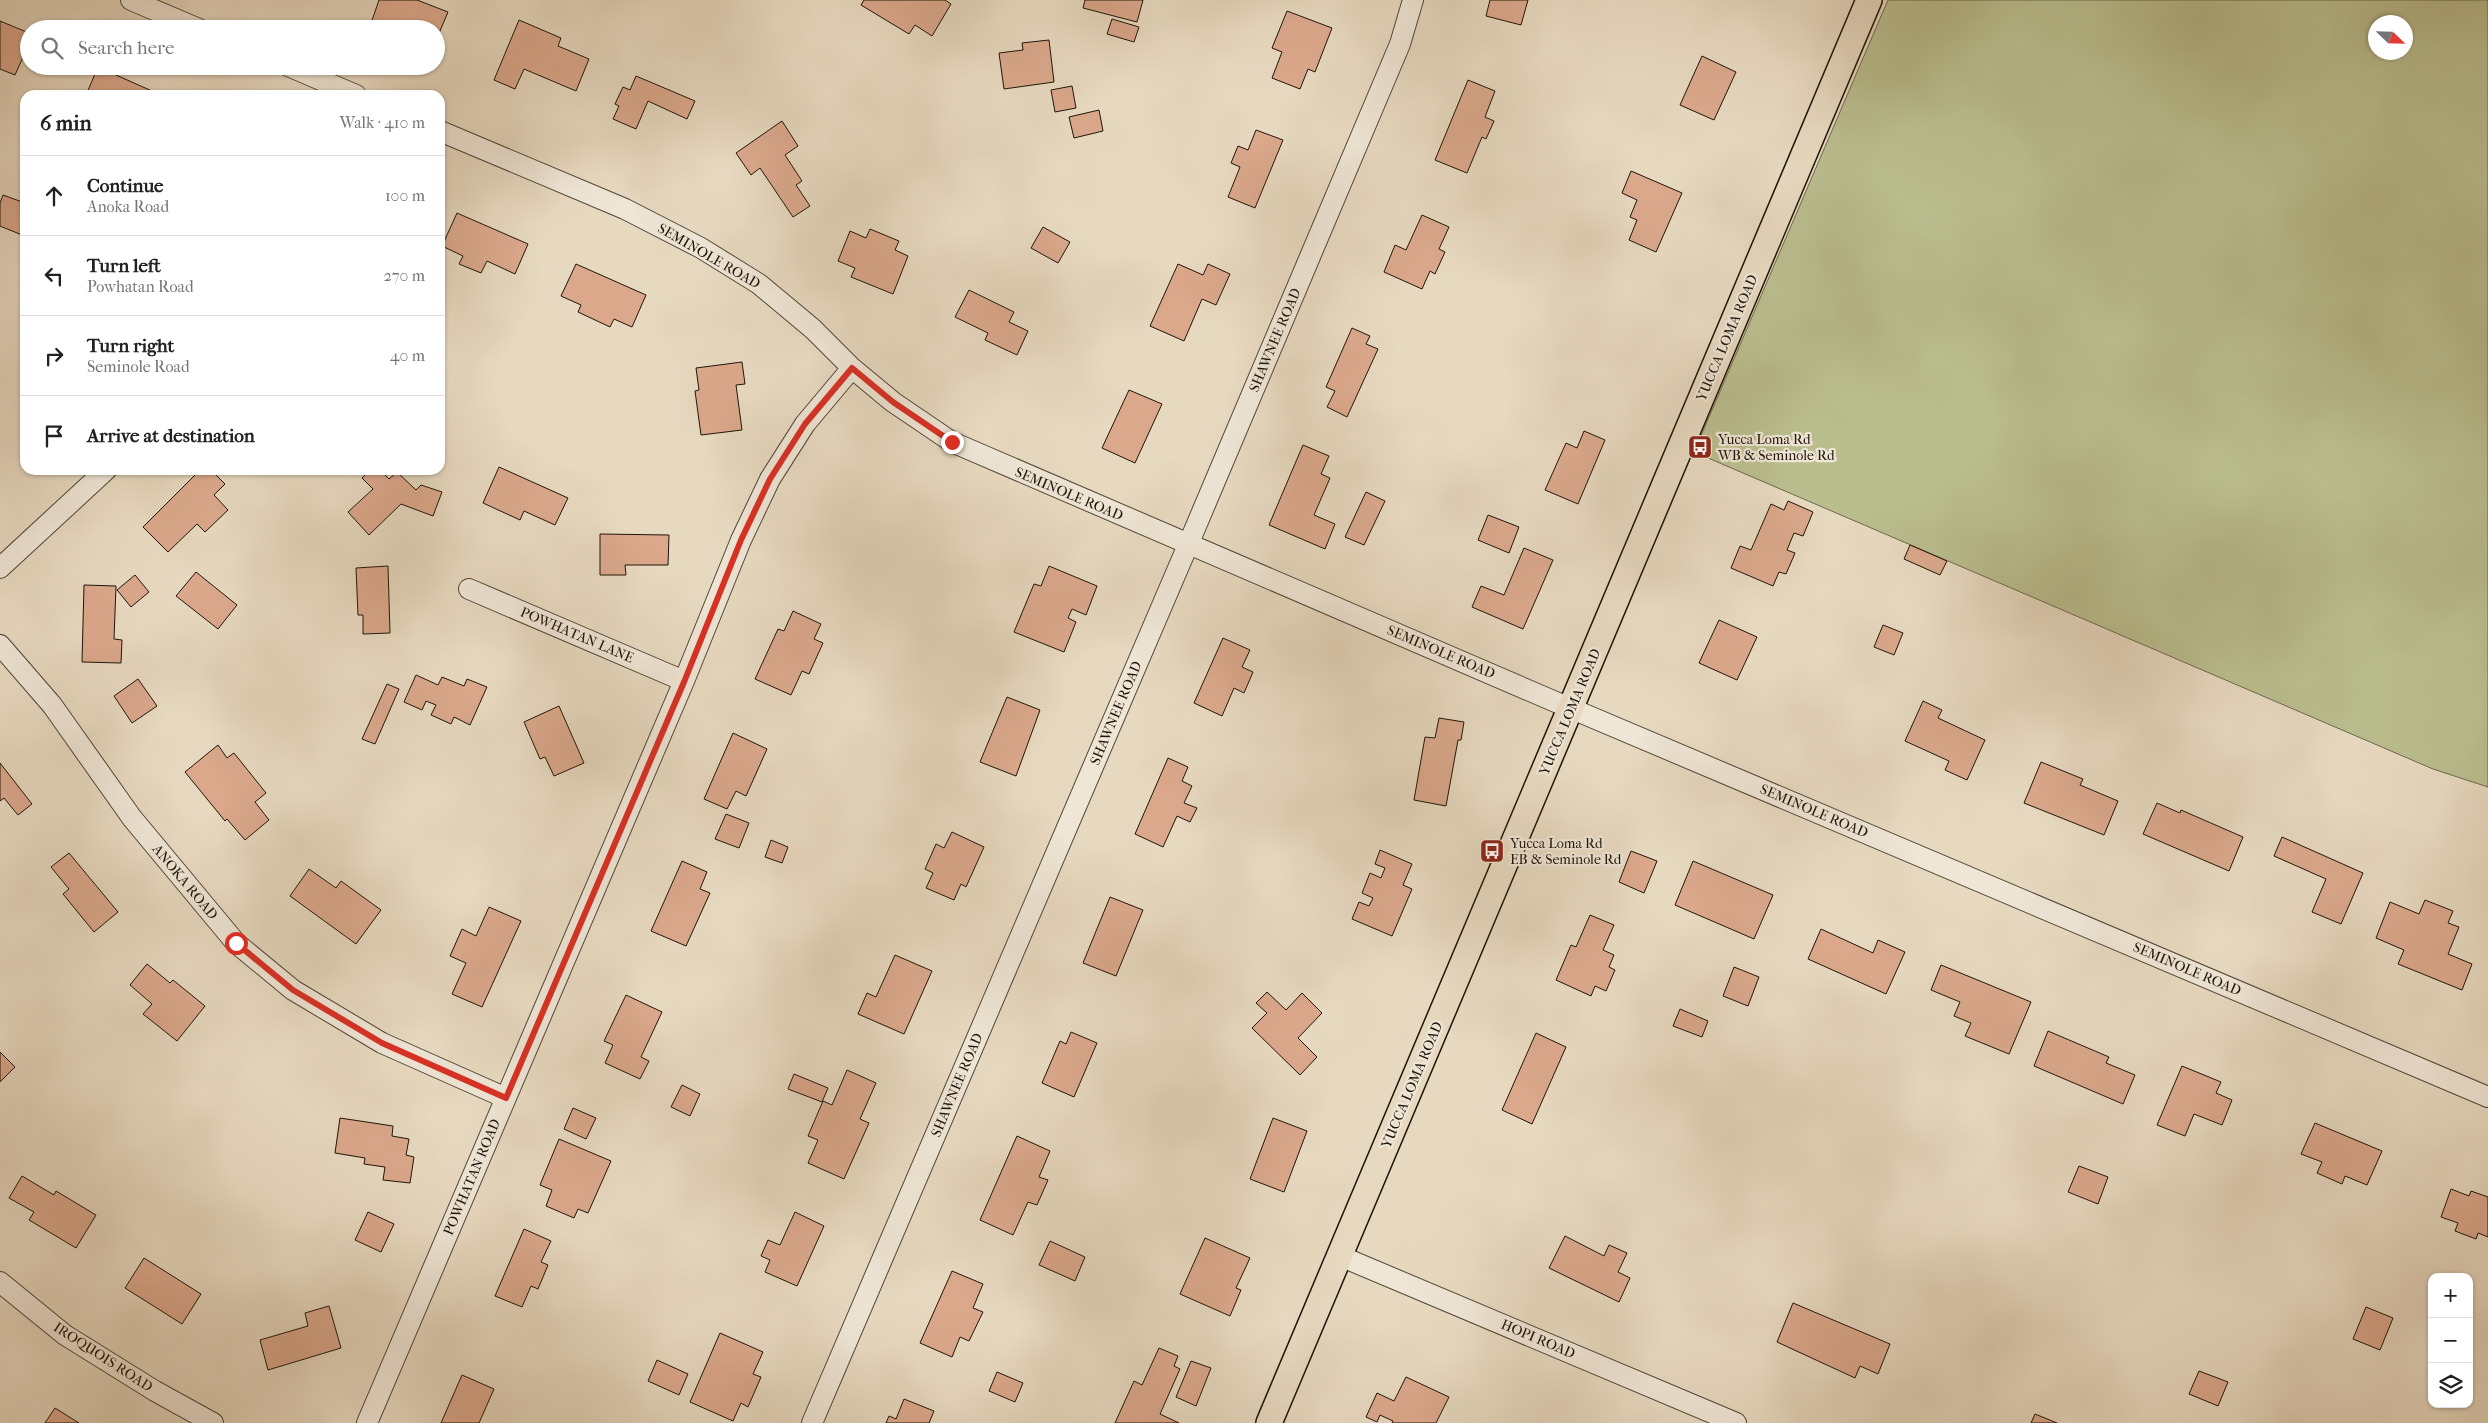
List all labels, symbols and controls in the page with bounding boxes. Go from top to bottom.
north arrow [2368,15,2413,60]
search box [20,20,445,75]
icon: search [38,34,66,62]
text: Search here [78,37,174,59]
text: 6 min [40,111,92,135]
text: Walk · 410 m [340,113,425,132]
text: Continue [87,175,163,197]
icon: ahead [40,182,68,210]
text: 100 m [385,186,425,205]
text: Anoka Road [87,197,169,216]
street label: SEMINOLE ROAD [655,220,764,292]
text: Turn left [87,255,161,277]
icon: left [40,262,68,290]
text: 270 m [384,266,425,285]
street label: YUCCA LOMA ROAD [1692,272,1762,405]
text: Powhatan Road [87,277,194,296]
street label: SHAWNEE ROAD [1245,285,1305,395]
text: Turn right [87,335,174,357]
icon: right [40,342,68,370]
text: 40 m [390,346,425,365]
text: Seminole Road [87,357,190,376]
icon: arrive [40,422,68,450]
text: Arrive at destination [87,425,255,447]
route end [941,431,964,454]
place label: Yucca Loma Rd WB & Seminole Rd [1717,431,1835,464]
bus stop icon: Yucca Loma Rd WB & Seminole Rd [1687,434,1713,460]
street label: SEMINOLE ROAD [1012,464,1126,525]
street label: POWHATAN LANE [518,603,637,667]
street label: SEMINOLE ROAD [1384,622,1498,683]
street label: YUCCA LOMA ROAD [1535,646,1605,779]
street label: SHAWNEE ROAD [1086,658,1146,768]
street label: SEMINOLE ROAD [1757,781,1871,842]
place label: Yucca Loma Rd EB & Seminole Rd [1509,835,1622,868]
bus stop icon: Yucca Loma Rd EB & Seminole Rd [1479,838,1505,864]
street label: ANOKA ROAD [148,840,222,923]
route start [225,932,248,955]
street label: SEMINOLE ROAD [2130,939,2244,1000]
street label: YUCCA LOMA ROAD [1377,1019,1447,1152]
street label: SHAWNEE ROAD [927,1030,987,1140]
street label: POWHATAN ROAD [440,1116,504,1238]
map controls [2428,1273,2473,1408]
button: + [2428,1273,2473,1318]
street label: HOPI ROAD [1498,1316,1578,1362]
button: − [2428,1318,2473,1363]
street label: IROQUOIS ROAD [50,1319,156,1396]
button: layers [2428,1363,2473,1408]

